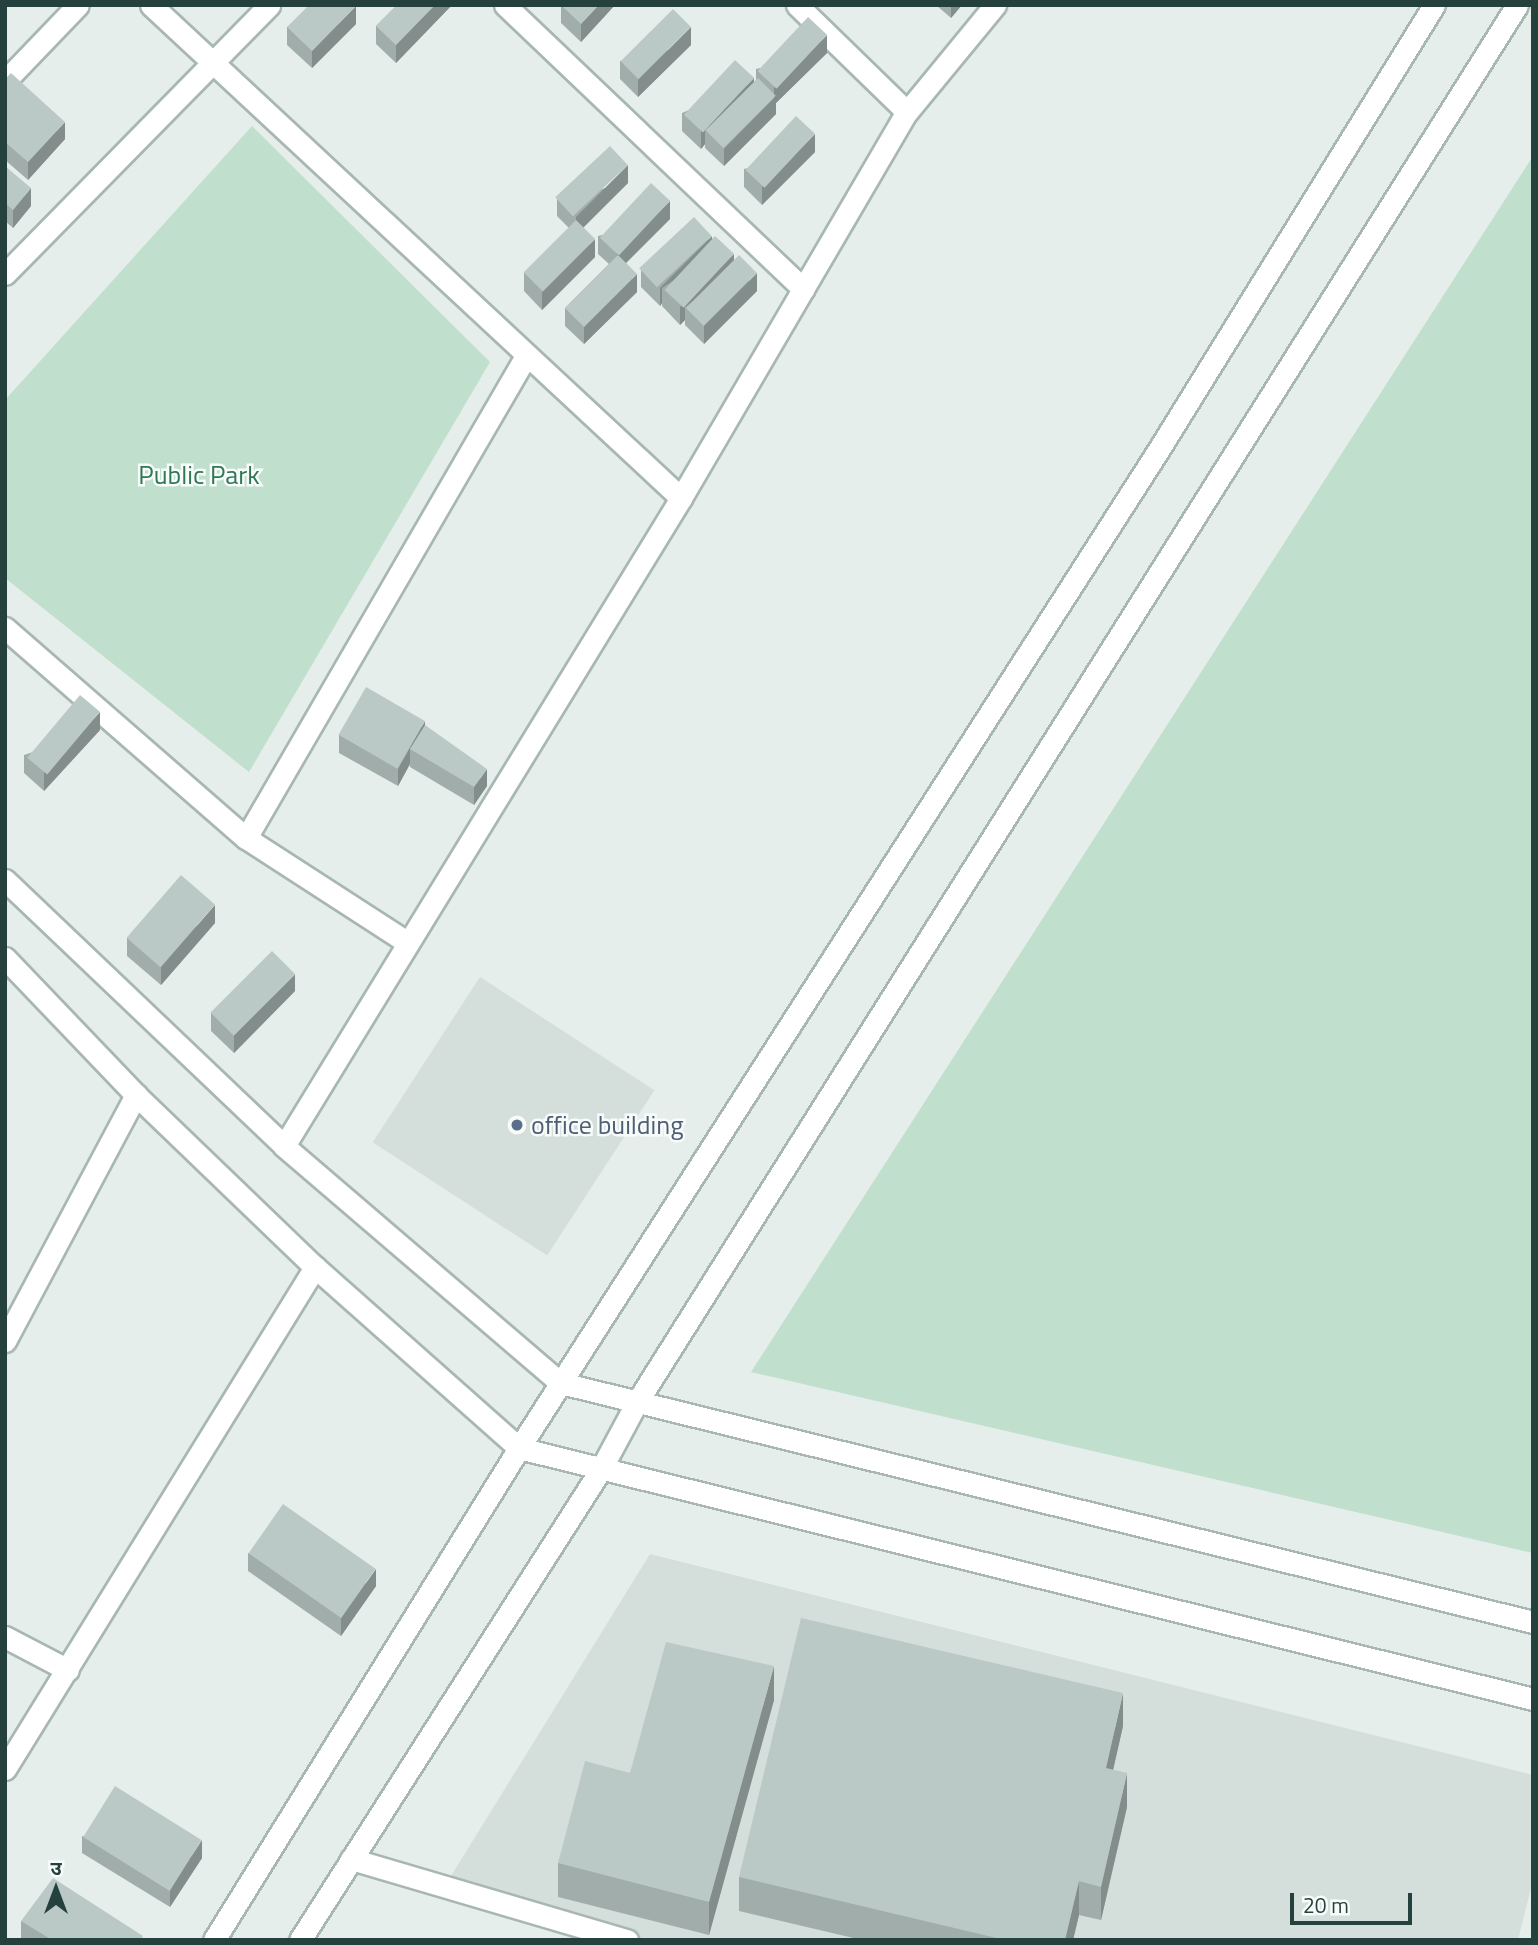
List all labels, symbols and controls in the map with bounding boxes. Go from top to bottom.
park label: Public Park [138,459,260,491]
place label: office building [531,1109,684,1141]
marker: office building [509,1117,525,1133]
text: उ [50,1853,62,1882]
north arrow [21,1854,91,1924]
scale bar [1293,1878,1416,1922]
text: 20 m [1303,1889,1349,1921]

